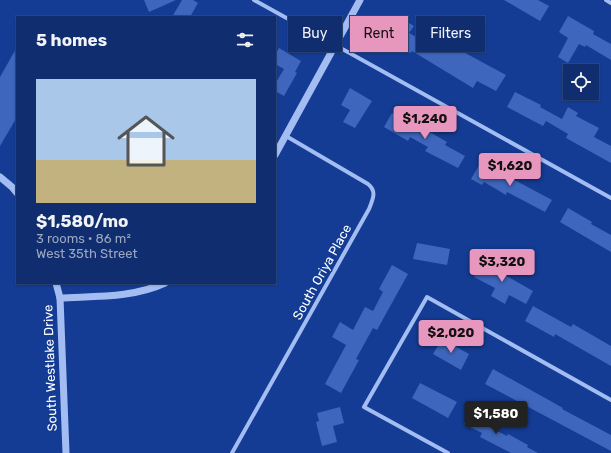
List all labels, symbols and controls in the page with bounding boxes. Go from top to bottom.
chip: Buy [288,16,342,52]
chip: Rent [350,16,408,52]
chip: Filters [416,16,485,52]
icon: filters [234,29,256,51]
text: 5 homes [36,30,107,50]
map controls [563,64,599,100]
button: locate [563,64,599,100]
icon: home [110,105,182,177]
pin: $1,240 [392,106,458,140]
text: $1,240 [403,111,447,126]
pin: $1,620 [477,153,543,187]
text: $1,620 [488,158,532,173]
text: $1,580/mo [36,211,128,231]
street label: South Oriya Place [290,222,354,322]
text: 3 rooms · 86 m² [36,231,131,246]
text: West 35th Street [36,246,138,261]
pin: $3,320 [469,249,535,283]
text: $3,320 [479,254,525,269]
street label: South Westlake Drive [40,304,60,432]
pin: $2,020 [418,320,484,354]
text: $2,020 [428,325,474,340]
pin: $1,580 [463,401,529,435]
text: $1,580 [474,406,518,421]

